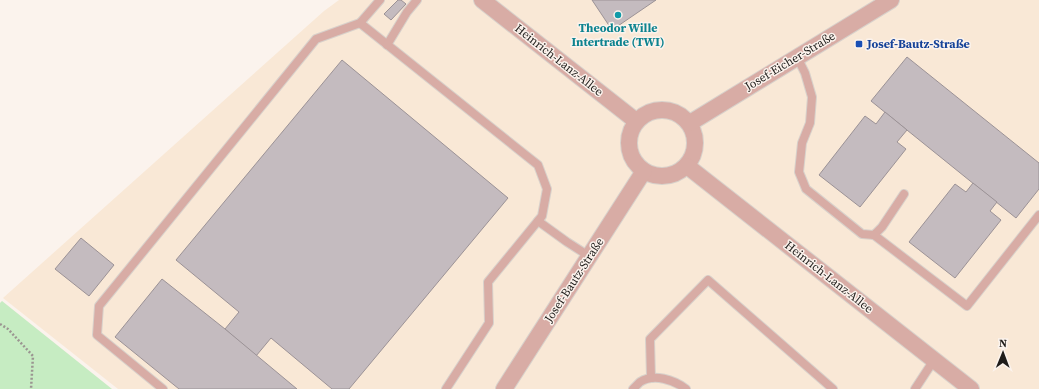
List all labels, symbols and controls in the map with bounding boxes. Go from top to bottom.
marker: Theodor Wille Intertrade (TWI) [613,10,623,20]
street label: Heinrich-Lanz-Allee [511,20,607,100]
place label: Theodor Wille Intertrade (TWI) [571,20,665,50]
street label: Josef-Eicher-Straße [741,28,838,95]
place label: Josef-Bautz-Straße [866,36,970,52]
marker: Josef-Bautz-Straße [854,39,864,49]
street label: Josef-Bautz-Straße [540,235,607,326]
street label: Heinrich-Lanz-Allee [781,237,877,317]
north arrow [983,333,1023,373]
text: N [999,336,1007,351]

